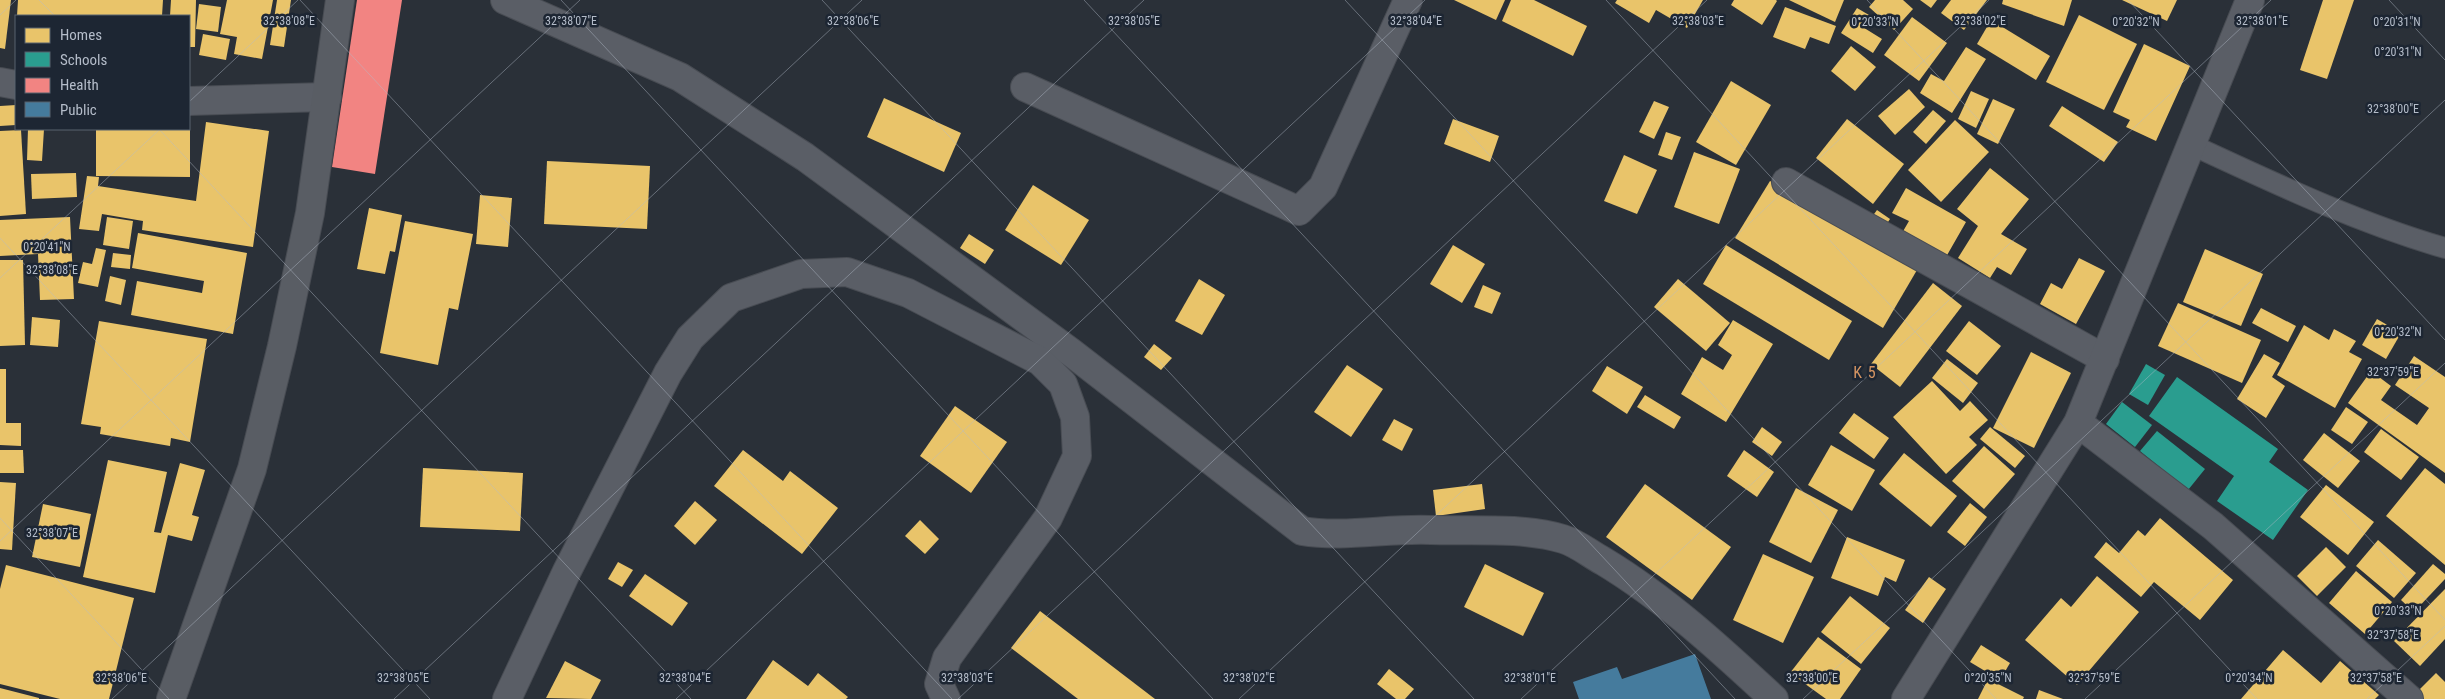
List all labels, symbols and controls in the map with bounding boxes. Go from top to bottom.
text: 32°38'08"E [263,14,315,28]
text: 32°38'07"E [545,14,597,28]
text: 32°38'06"E [827,14,879,28]
text: 32°38'05"E [1108,14,1160,28]
text: 32°38'04"E [1390,14,1442,28]
text: 32°38'03"E [1672,14,1724,28]
text: 32°38'02"E [1954,14,2006,28]
text: 32°38'01"E [2236,14,2288,28]
legend [15,15,190,130]
text: 0°20'33"N [1851,15,1899,29]
text: 0°20'32"N [2112,15,2160,29]
text: 0°20'31"N [2373,15,2421,29]
text: Homes [60,26,102,44]
text: 0°20'31"N [2374,45,2422,59]
text: Schools [60,51,107,69]
text: Health [60,76,99,94]
text: Public [60,101,97,119]
text: 32°38'00"E [2367,102,2419,116]
text: 0°20'41"N [23,240,71,254]
text: 32°38'08"E [26,263,78,277]
text: 0°20'32"N [2374,325,2422,339]
district label: K 5 [1853,363,1877,382]
text: 32°37'59"E [2367,365,2419,379]
text: 32°38'07"E [26,526,78,540]
text: 0°20'33"N [2374,604,2422,618]
text: 32°37'58"E [2367,628,2419,642]
text: 32°38'06"E [95,671,147,685]
text: 32°38'05"E [377,671,429,685]
text: 32°38'04"E [659,671,711,685]
text: 32°38'03"E [941,671,993,685]
text: 32°38'02"E [1223,671,1275,685]
text: 32°38'01"E [1504,671,1556,685]
text: 32°38'00"E [1786,671,1838,685]
text: 0°20'35"N [1964,671,2012,685]
text: 32°37'59"E [2068,671,2120,685]
text: 0°20'34"N [2225,671,2273,685]
text: 32°37'58"E [2350,671,2402,685]

